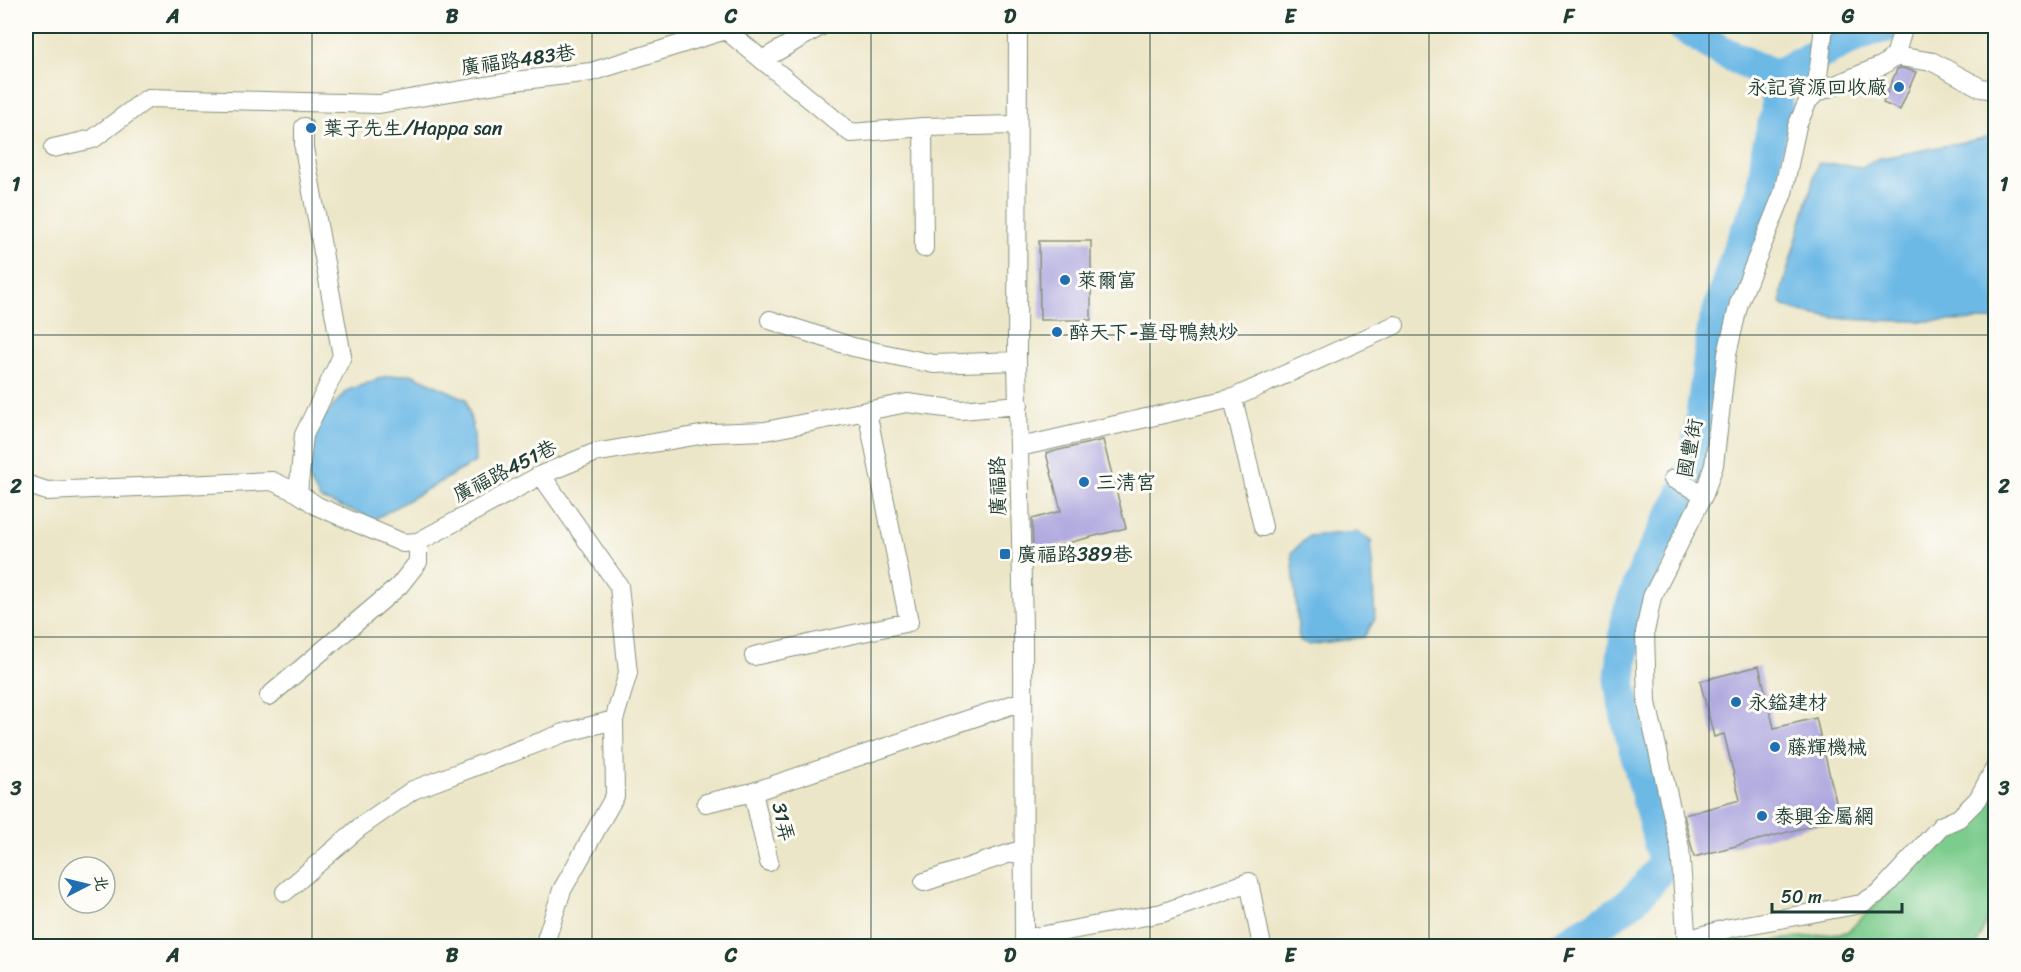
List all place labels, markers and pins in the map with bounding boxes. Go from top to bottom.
place label: 永記資源回收廠 [1747,70,1887,105]
marker: 永記資源回收廠 [1892,80,1906,94]
place label: 葉子先生/Happa san [323,111,503,146]
marker: 葉子先生/Happa san [304,121,318,135]
place label: 萊爾富 [1077,263,1137,298]
marker: 萊爾富 [1058,273,1072,287]
place label: 醉天下-薑母鴨熱炒 [1069,315,1238,350]
marker: 醉天下-薑母鴨熱炒 [1050,325,1064,339]
place label: 三清宮 [1096,465,1156,500]
marker: 三清宮 [1077,475,1091,489]
place label: 廣福路389巷 [1017,537,1133,572]
marker: 廣福路389巷 [998,547,1012,561]
place label: 永鎰建材 [1748,685,1828,720]
marker: 永鎰建材 [1729,695,1743,709]
place label: 藤輝機械 [1787,730,1867,765]
marker: 藤輝機械 [1768,740,1782,754]
place label: 泰興金屬網 [1774,799,1874,834]
marker: 泰興金屬網 [1755,809,1769,823]

